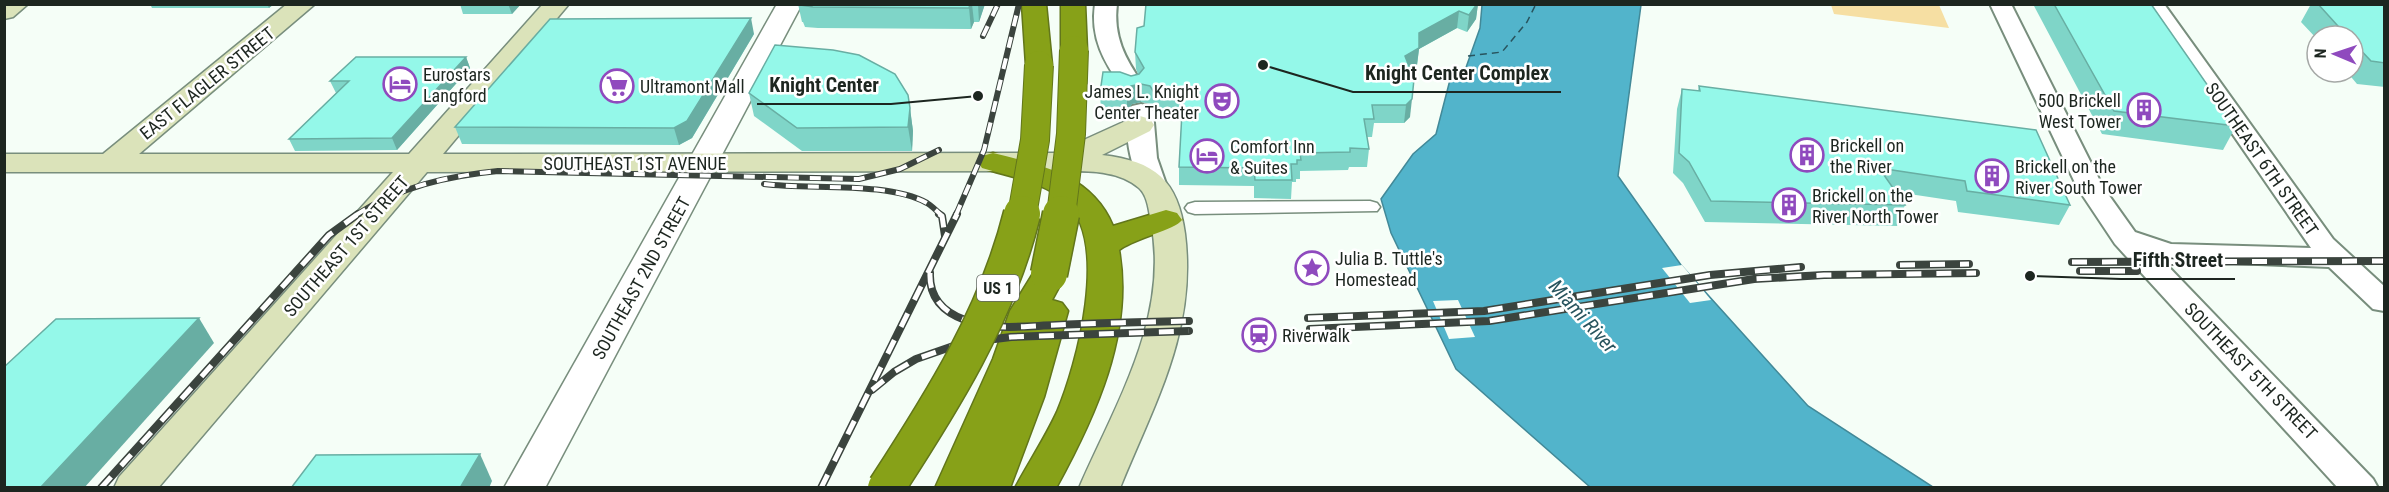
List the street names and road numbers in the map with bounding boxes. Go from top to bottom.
street label: EAST FLAGLER STREET [135,22,279,144]
street label: SOUTHEAST 6TH STREET [2201,78,2323,240]
street label: SOUTHEAST 1ST AVENUE [544,153,726,174]
street label: SOUTHEAST 1ST STREET [279,171,413,321]
street label: SOUTHEAST 2ND STREET [588,193,694,363]
road number: US 1 [977,275,1019,301]
street label: SOUTHEAST 5TH STREET [2180,298,2322,444]

